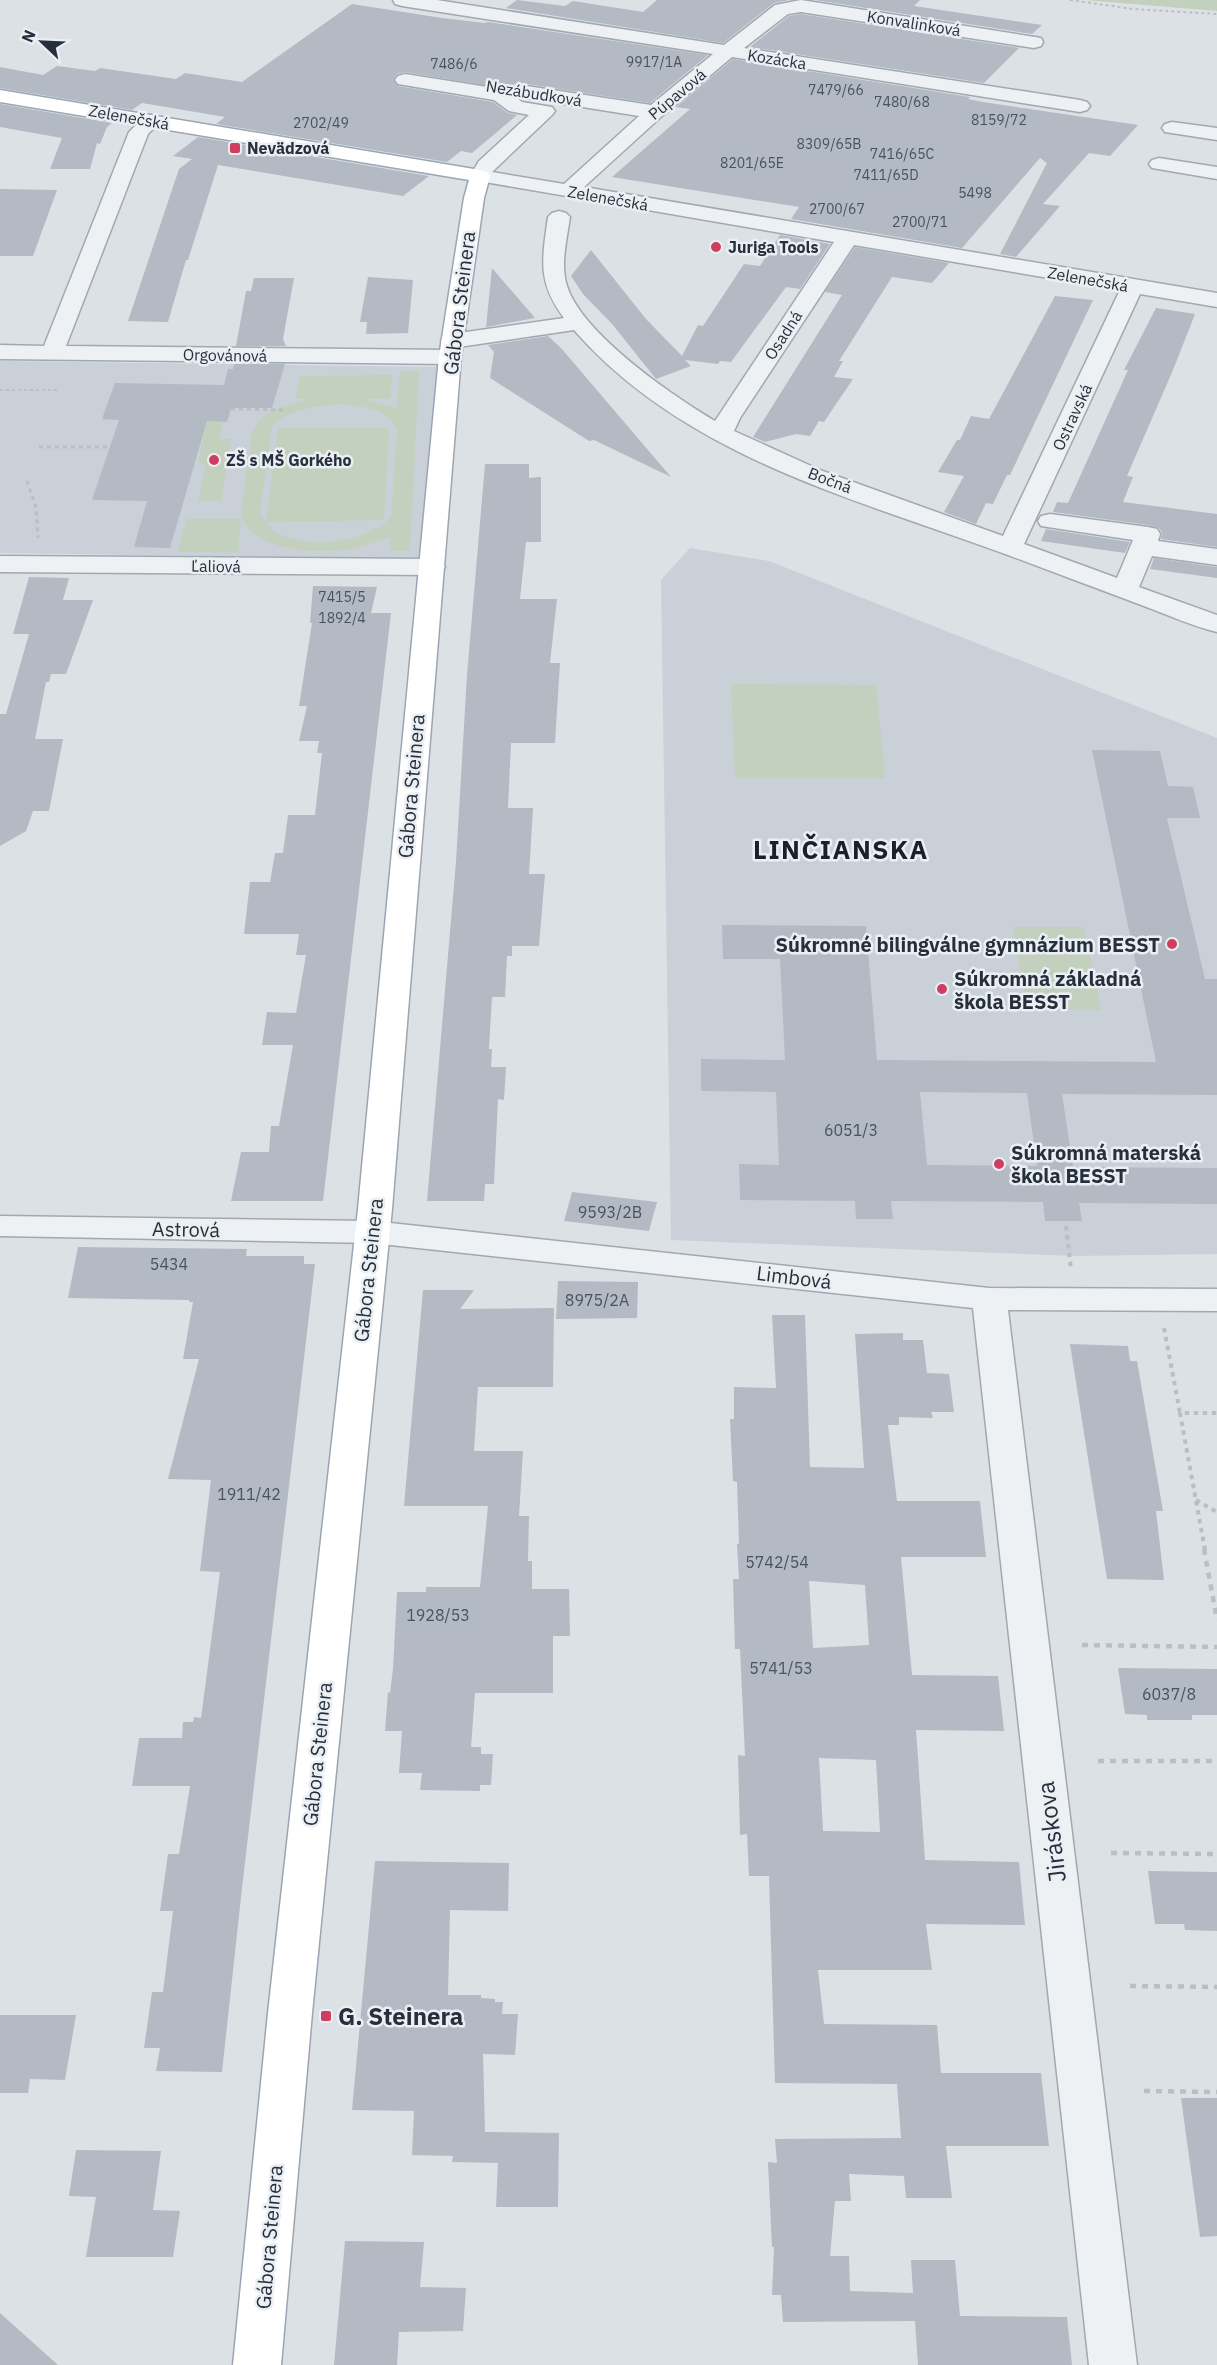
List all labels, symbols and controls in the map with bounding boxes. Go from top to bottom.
street label: Konvalinková [866,6,963,40]
north arrow [12,12,72,72]
text: N [17,27,40,45]
street label: Kozácka [746,44,808,74]
house number: 9917/1A [626,53,682,71]
house number: 7486/6 [430,55,478,73]
street label: Púpavová [644,64,710,124]
street label: Nezábudková [485,76,584,111]
house number: 7479/66 [808,81,864,99]
house number: 7480/68 [874,93,930,111]
street label: Zelenečská [87,100,171,134]
house number: 8159/72 [971,111,1027,129]
house number: 2702/49 [293,114,349,132]
house number: 8309/65B [797,135,861,153]
place label: Nevädzová [247,138,329,158]
marker: Nevädzová [228,141,242,155]
house number: 7416/65C [870,145,935,163]
house number: 8201/65E [720,154,784,172]
house number: 7411/65D [853,166,919,184]
street label: Zelenečská [566,181,650,215]
house number: 5498 [958,184,992,202]
house number: 2700/67 [809,200,865,218]
house number: 2700/71 [892,213,948,231]
street label: Gábora Steinera [437,229,481,377]
place label: Juriga Tools [728,237,818,257]
marker: Juriga Tools [709,240,723,254]
street label: Zelenečská [1046,262,1130,296]
street label: Osadná [760,306,806,363]
street label: Orgovánová [183,344,268,366]
street label: Ostravská [1048,380,1096,454]
place label: ZŠ s MŠ Gorkého [226,449,352,470]
marker: ZŠ s MŠ Gorkého [207,453,221,467]
street label: Bočná [805,463,855,498]
street label: Ľaliová [191,556,242,576]
house number: 7415/5 [318,588,366,606]
house number: 1892/4 [318,609,366,627]
street label: Gábora Steinera [391,712,431,859]
district label: LINČIANSKA [753,832,929,866]
place label: Súkromné bilingválne gymnázium BESST [776,931,1160,958]
marker: Súkromné bilingválne gymnázium BESST [1165,937,1179,951]
place label: Súkromná základná škola BESST [954,965,1141,1015]
marker: Súkromná základná škola BESST [935,982,949,996]
house number: 6051/3 [824,1120,878,1140]
place label: Súkromná materská škola BESST [1011,1139,1201,1189]
marker: Súkromná materská škola BESST [992,1157,1006,1171]
street label: Gábora Steinera [347,1196,389,1343]
house number: 9593/2B [578,1202,642,1222]
street label: Astrová [152,1215,221,1243]
house number: 5434 [150,1254,188,1274]
street label: Limbová [755,1259,833,1295]
house number: 8975/2A [565,1290,629,1310]
house number: 1911/42 [217,1484,281,1504]
house number: 5742/54 [745,1552,809,1572]
house number: 1928/53 [406,1605,470,1625]
house number: 5741/53 [749,1658,813,1678]
street label: Gábora Steinera [296,1680,338,1827]
house number: 6037/8 [1142,1684,1196,1704]
street label: Jiráskova [1029,1780,1073,1884]
place label: G. Steinera [338,2000,463,2032]
marker: G. Steinera [319,2009,333,2023]
street label: Gábora Steinera [249,2163,289,2310]

